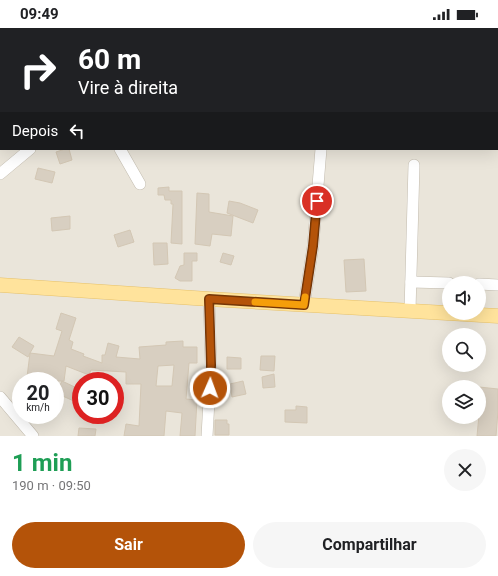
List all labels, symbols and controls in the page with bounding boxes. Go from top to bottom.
text: 09:49 [20,5,59,23]
text: 60 m [78,43,141,76]
icon: right [12,44,64,96]
text: Vire à direita [78,77,178,98]
icon: left [66,120,88,142]
text: Depois [12,122,58,140]
pin [300,184,334,218]
icon: arrive [306,190,328,212]
map controls [442,276,486,424]
button: sound [442,276,486,320]
button: search [442,328,486,372]
position arrow [189,367,231,409]
speed limit sign: 30 [72,372,124,424]
button: layers [442,380,486,424]
text: 20 [27,381,49,405]
text: km/h [26,402,50,413]
text: 1 min [12,449,72,477]
button: close [444,449,486,491]
text: 190 m · 09:50 [12,478,91,493]
button: Sair [12,522,245,568]
button: Compartilhar [253,522,486,568]

